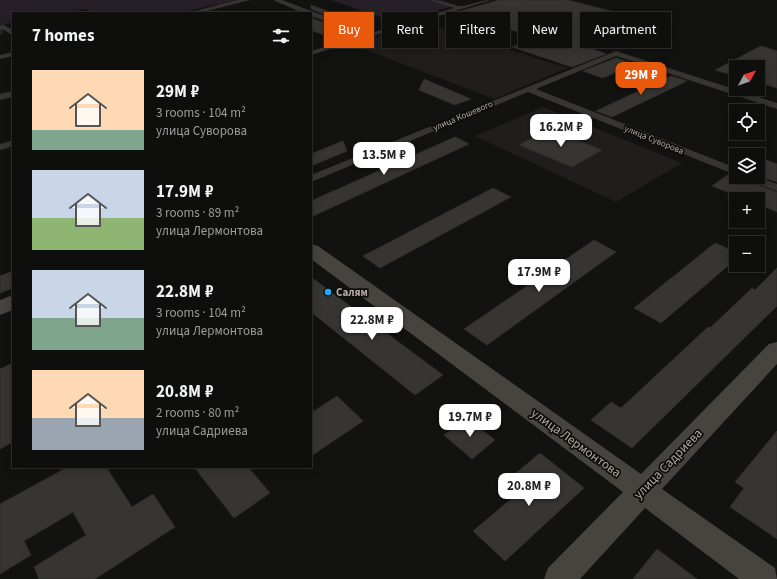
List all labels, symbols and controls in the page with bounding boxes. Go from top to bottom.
chip: Buy [324,12,374,48]
chip: Rent [382,12,438,48]
chip: Filters [446,12,510,48]
chip: New [518,12,572,48]
chip: Apartment [580,12,671,48]
text: 7 homes [32,24,94,48]
icon: filters [270,25,292,47]
north arrow [729,60,765,96]
map controls [729,60,765,272]
pin: 29M ₽ [613,62,669,96]
text: 29M ₽ [624,66,658,84]
text: 29M ₽ [156,80,199,104]
icon: home [64,86,112,134]
street label: улица Кошевого [431,97,495,135]
text: 3 rooms · 104 m² [156,104,246,122]
button: locate [729,104,765,140]
pin: 16.2M ₽ [524,114,598,148]
text: 16.2M ₽ [539,118,583,136]
text: улица Суворова [156,122,247,140]
street label: улица Суворова [622,122,686,158]
pin: 13.5M ₽ [347,142,421,176]
text: 13.5M ₽ [362,146,406,164]
button: layers [729,148,765,184]
text: 17.9M ₽ [156,180,213,204]
icon: home [64,186,112,234]
button: + [729,192,765,228]
text: 3 rooms · 89 m² [156,204,239,222]
text: улица Лермонтова [156,222,263,240]
button: − [729,236,765,272]
pin: 17.9M ₽ [502,259,576,293]
text: 17.9M ₽ [517,263,561,281]
text: 22.8M ₽ [156,280,213,304]
place label: Салям [336,285,368,300]
icon: home [64,286,112,334]
marker: Салям [323,287,333,297]
text: 3 rooms · 104 m² [156,304,246,322]
pin: 22.8M ₽ [335,307,409,341]
text: 22.8M ₽ [350,311,394,329]
text: улица Лермонтова [156,322,263,340]
text: 20.8M ₽ [156,380,213,404]
icon: home [64,386,112,434]
text: 2 rooms · 80 m² [156,404,239,422]
pin: 19.7M ₽ [433,404,507,438]
street label: улица Лермонтова [527,404,625,482]
text: 19.7M ₽ [448,408,492,426]
text: улица Садриева [156,422,248,440]
street label: улица Садриева [630,425,706,503]
pin: 20.8M ₽ [492,473,566,507]
text: 20.8M ₽ [507,477,551,495]

